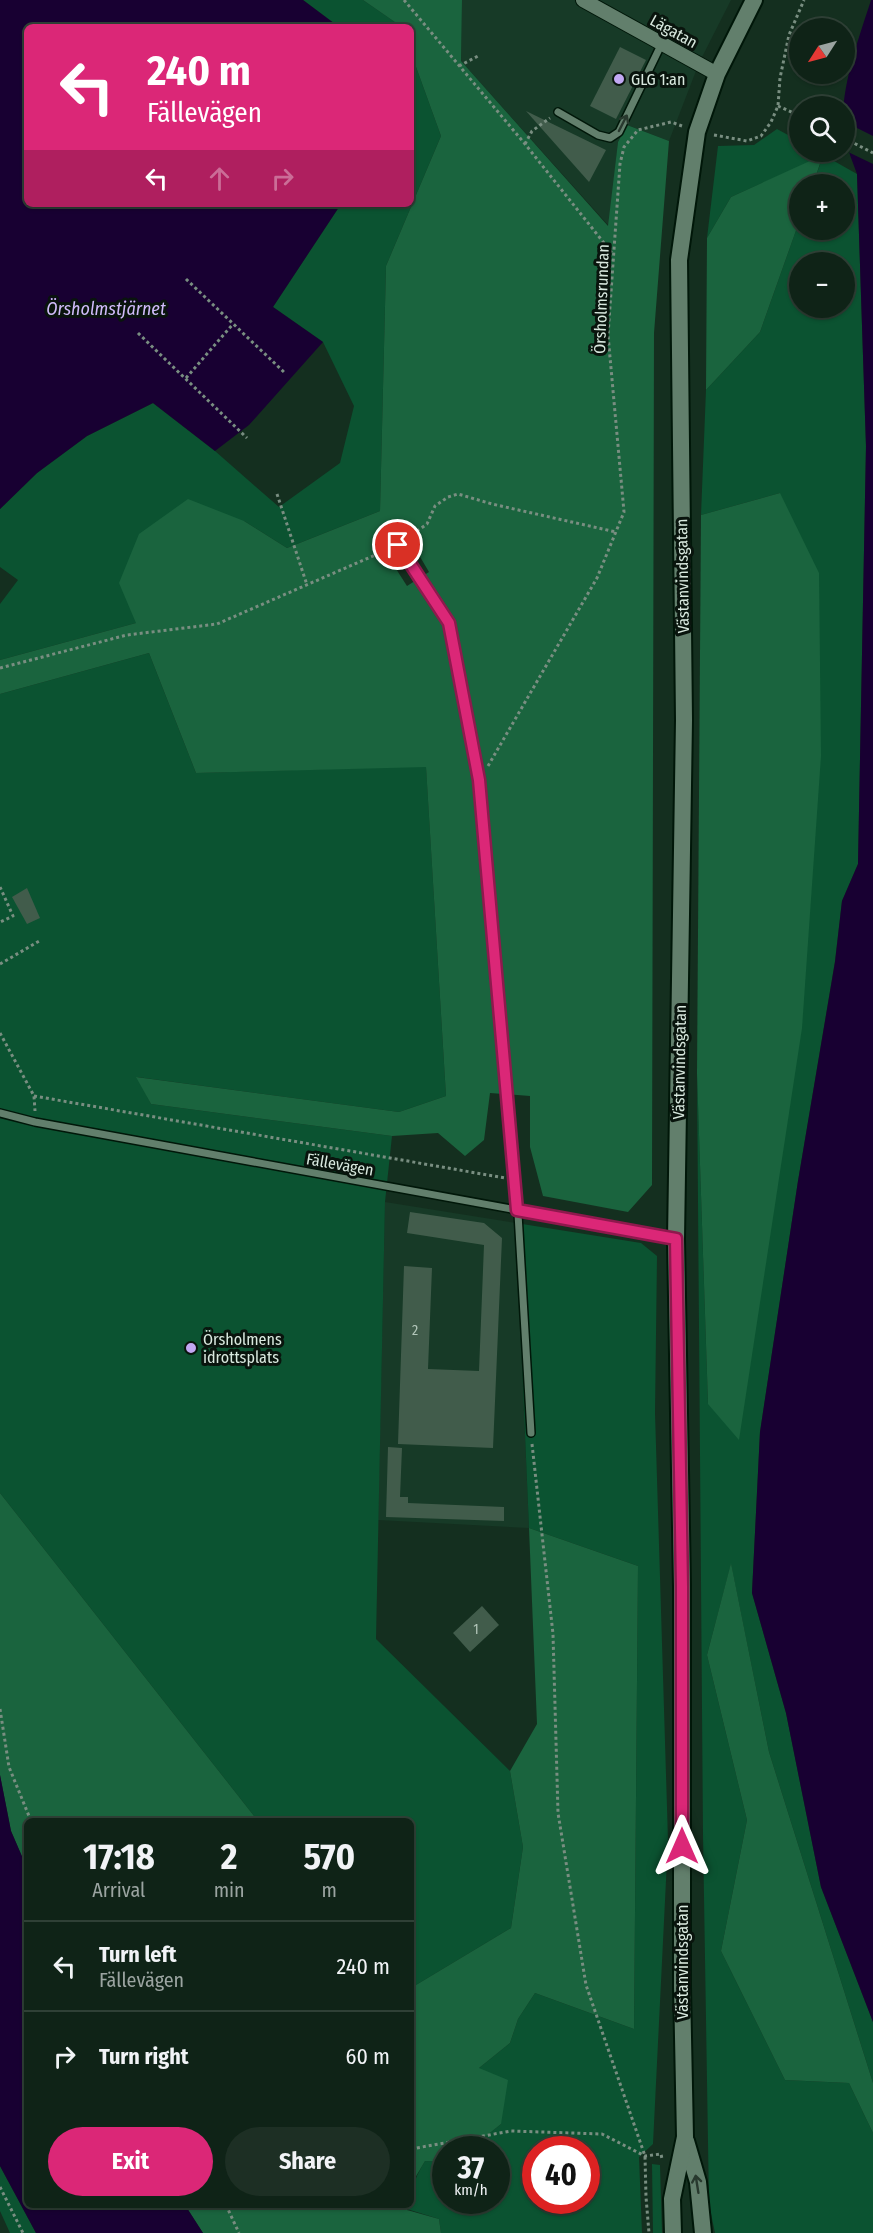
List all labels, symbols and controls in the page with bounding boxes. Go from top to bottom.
street label: Lägatan [647,11,701,52]
north arrow [789,18,855,84]
map controls [789,18,855,318]
text: 240 m [147,46,251,96]
icon: left [48,48,126,126]
place label: GLG 1:an [631,70,685,89]
marker: GLG 1:an [612,72,626,86]
button: search [789,96,855,162]
text: Fällevägen [147,97,262,129]
one-way arrow [618,114,630,132]
icon: left [140,162,173,195]
icon: ahead [203,162,236,195]
icon: right [266,162,299,195]
button: + [789,174,855,240]
street label: Örsholmsrundan [590,244,613,354]
button: − [789,252,855,318]
water label: Örsholmstjärnet [46,298,166,320]
street label: Västanvindsgatan [672,518,693,634]
pin [372,519,423,570]
icon: arrive [381,528,414,561]
street label: Västanvindsgatan [669,1004,690,1120]
street label: Fällevägen [305,1149,375,1180]
house number: 2 [412,1322,418,1339]
place label: Örsholmens idrottsplats [203,1330,282,1367]
marker: Örsholmens idrottsplats [184,1341,198,1355]
house number: 1 [473,1621,479,1638]
position arrow [650,1814,714,1878]
text: 17:18 [83,1835,155,1879]
text: 2 [221,1835,237,1879]
text: 570 [304,1835,355,1879]
text: Arrival [92,1878,145,1902]
text: min [214,1878,245,1902]
text: m [322,1878,337,1902]
street label: Västanvindsgatan [673,1905,692,2019]
text: Turn left [99,1941,177,1968]
icon: left [48,1950,81,1983]
text: 240 m [337,1953,390,1980]
text: Fällevägen [99,1968,184,1992]
icon: right [48,2040,81,2073]
text: Turn right [99,2043,188,2070]
text: 60 m [346,2043,390,2070]
button: Exit [48,2127,213,2196]
button: Share [225,2127,390,2196]
speed limit sign: 40 [522,2136,600,2214]
text: 37 [458,2150,484,2186]
one-way arrow [692,2175,703,2195]
text: km/h [454,2181,488,2199]

